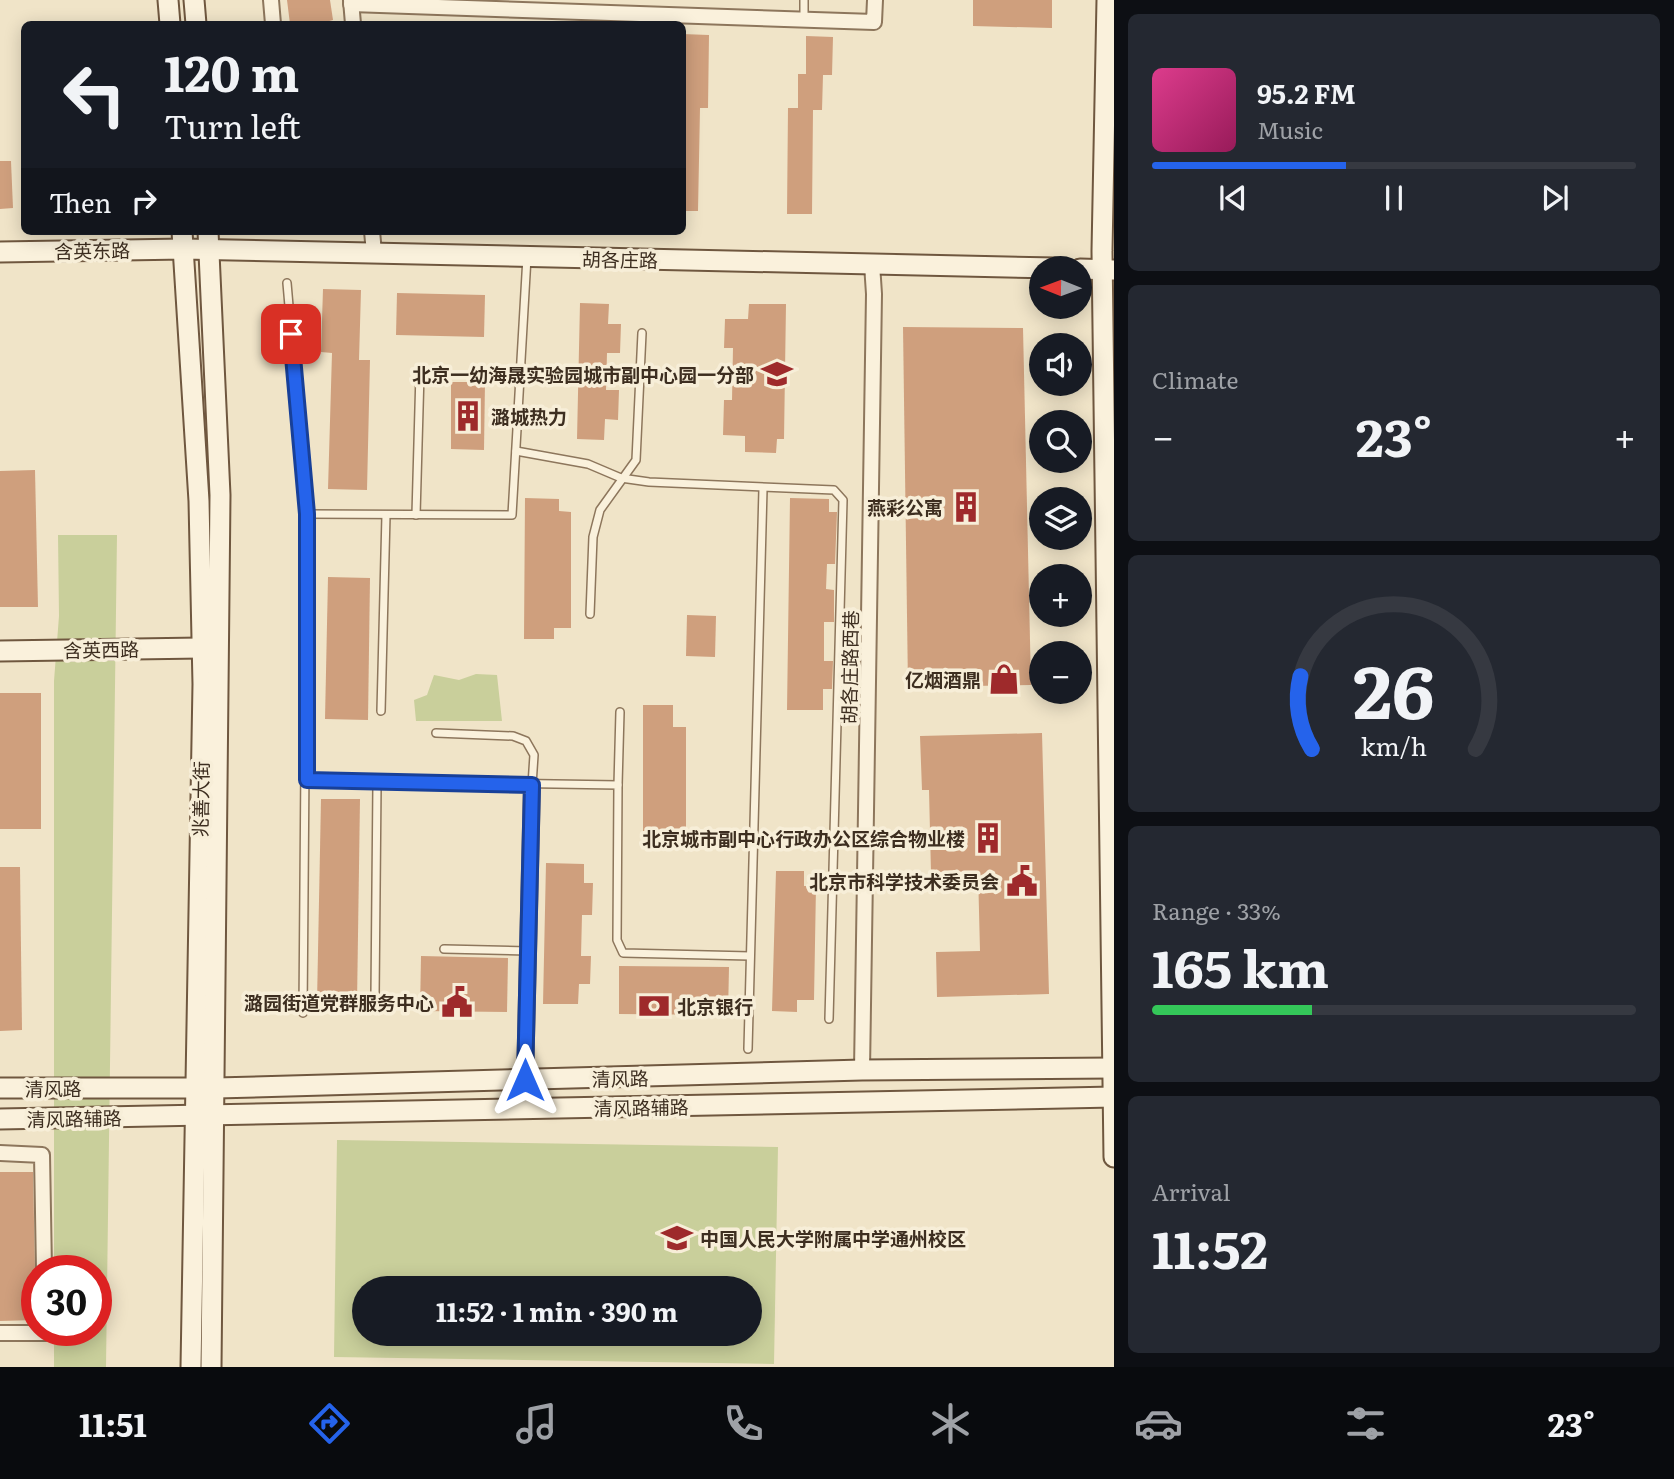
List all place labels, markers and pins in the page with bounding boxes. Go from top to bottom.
pin [261,304,321,364]
school or university icon: 北京一幼海晟实验园城市副中心园一分部 [760,357,794,391]
place label: 北京一幼海晟实验园城市副中心园一分部 [412,360,754,388]
building icon: 潞城热力 [451,399,485,433]
place label: 潞城热力 [491,402,567,430]
building icon: 燕彩公寓 [949,490,983,524]
place label: 燕彩公寓 [867,493,943,521]
shop icon: 亿烟酒鼎 [987,662,1021,696]
place label: 亿烟酒鼎 [905,665,981,693]
building icon: 北京城市副中心行政办公区综合物业楼 [971,821,1005,855]
place label: 北京城市副中心行政办公区综合物业楼 [642,824,965,852]
public building icon: 北京市科学技术委员会 [1005,864,1039,898]
place label: 北京市科学技术委员会 [809,867,999,895]
public building icon: 潞园街道党群服务中心 [440,985,474,1019]
place label: 潞园街道党群服务中心 [244,988,434,1016]
bank icon: 北京银行 [637,989,671,1023]
place label: 北京银行 [677,992,753,1020]
school or university icon: 中国人民大学附属中学通州校区 [660,1221,694,1255]
place label: 中国人民大学附属中学通州校区 [700,1224,966,1252]

